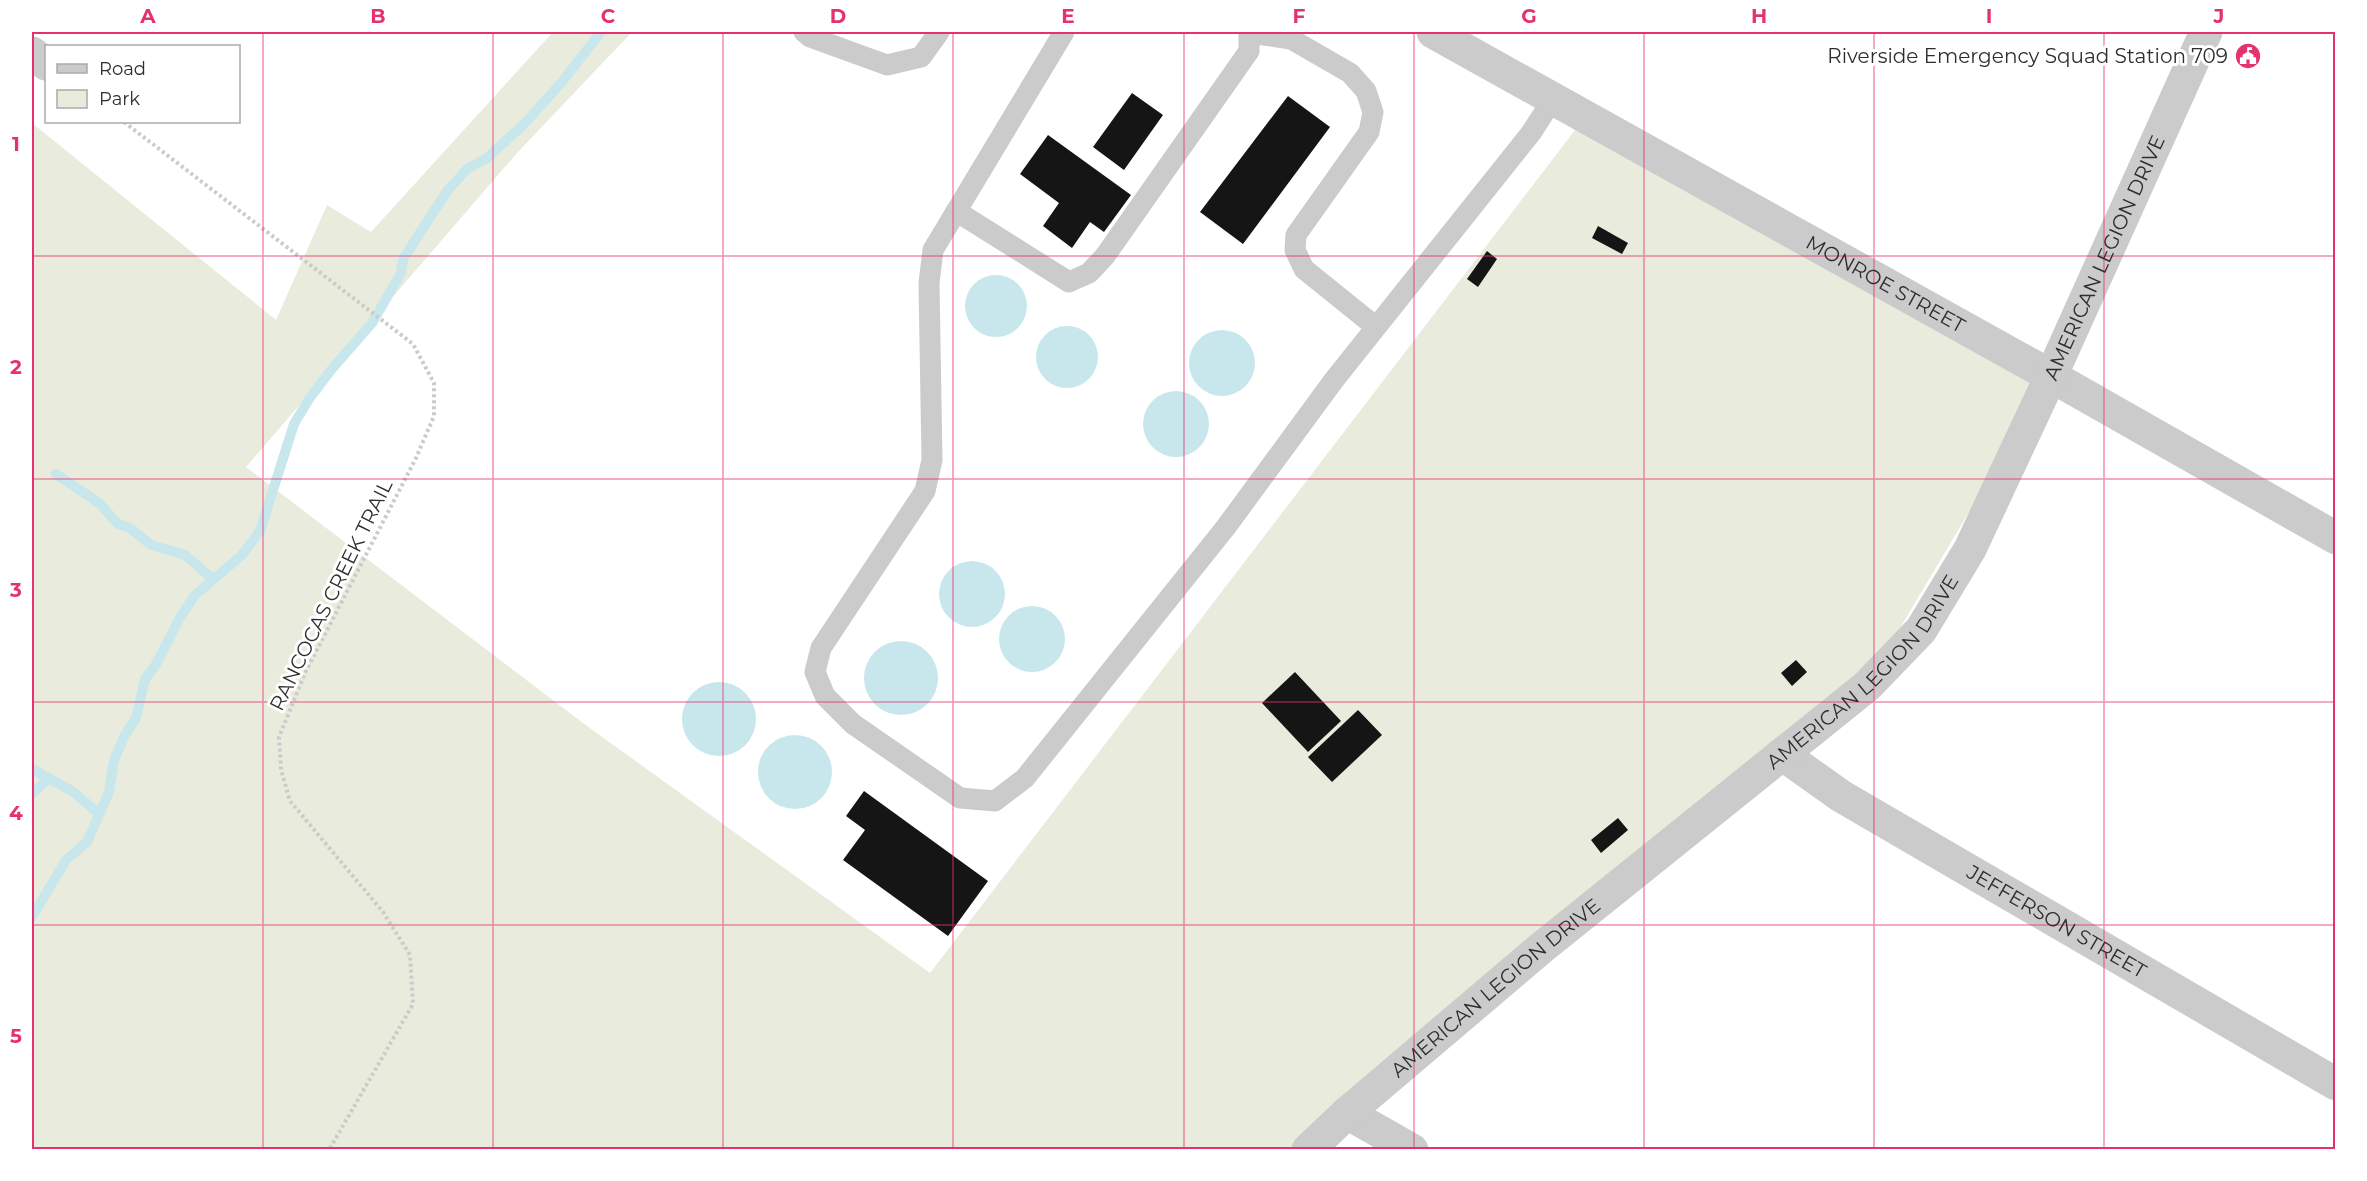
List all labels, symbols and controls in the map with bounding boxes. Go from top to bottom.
text: A [139,4,156,28]
text: B [370,4,386,28]
text: C [601,4,616,28]
text: D [830,4,846,28]
text: E [1061,4,1075,28]
text: F [1293,4,1306,28]
text: G [1521,4,1537,28]
text: H [1751,4,1767,28]
text: I [1986,4,1992,28]
text: J [2213,4,2224,28]
public building icon: Riverside Emergency Squad Station 709 [2233,41,2263,71]
place label: Riverside Emergency Squad Station 709 [1827,44,2228,68]
legend [45,45,240,123]
text: Road [99,58,146,80]
text: Park [99,88,140,110]
text: 1 [12,132,20,156]
street label: AMERICAN LEGION DRIVE [2039,132,2170,384]
street label: MONROE STREET [1802,230,1970,338]
text: 2 [10,355,22,379]
street label: RANCOCAS CREEK TRAIL [265,475,398,714]
street label: AMERICAN LEGION DRIVE [1762,570,1964,774]
text: 3 [9,578,22,602]
text: 4 [9,801,23,825]
street label: JEFFERSON STREET [1962,859,2151,983]
street label: AMERICAN LEGION DRIVE [1386,893,1605,1082]
text: 5 [10,1024,22,1048]

